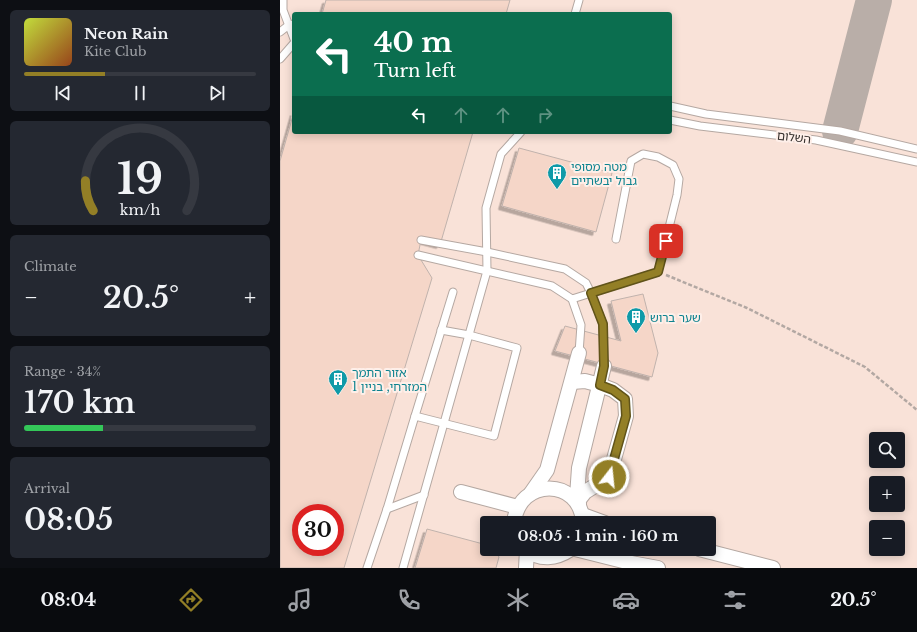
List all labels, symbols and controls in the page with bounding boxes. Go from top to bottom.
text: Neon Rain [84,24,168,43]
text: 40 m [374,25,452,60]
icon: left [308,28,360,80]
text: Kite Club [84,43,147,60]
text: Turn left [374,60,456,82]
icon: previous [52,82,74,104]
icon: pause [129,82,151,104]
icon: next [206,82,228,104]
icon: left [408,104,430,126]
icon: ahead [450,104,472,126]
icon: ahead [492,104,514,126]
icon: right [534,104,556,126]
street label: השלום [776,127,812,147]
text: 19 [117,154,163,205]
place label: מטה מסופי גבול יבשתיים [571,159,638,188]
building icon: מטה מסופי גבול יבשתיים [546,162,568,190]
text: km/h [120,201,160,219]
pin [649,224,683,258]
icon: arrive [655,230,677,252]
text: Climate [24,258,77,275]
text: 20.5° [103,279,179,316]
text: − [24,284,38,311]
text: + [244,284,256,311]
building icon: שער ברוש [625,306,647,334]
place label: שער ברוש [650,310,701,325]
text: Range · 34% [24,363,101,380]
place label: אזור התמך המזרחי, בניין 1 [352,365,427,394]
building icon: אזור התמך המזרחי, בניין 1 [327,368,349,396]
text: 170 km [24,384,135,421]
map controls [869,432,905,556]
button: search [869,432,905,468]
position arrow [588,456,630,498]
button: + [869,476,905,512]
text: Arrival [24,480,70,497]
text: 08:05 [24,501,113,538]
speed limit sign: 30 [292,504,344,556]
button: − [869,520,905,556]
text: 08:05 · 1 min · 160 m [518,526,678,545]
icon: directions [177,586,205,614]
icon: music [286,586,314,614]
icon: phone [395,586,423,614]
icon: climate [504,586,532,614]
icon: car [612,586,640,614]
icon: filters [721,586,749,614]
text: 08:04 [40,589,96,611]
text: 20.5° [830,589,876,611]

